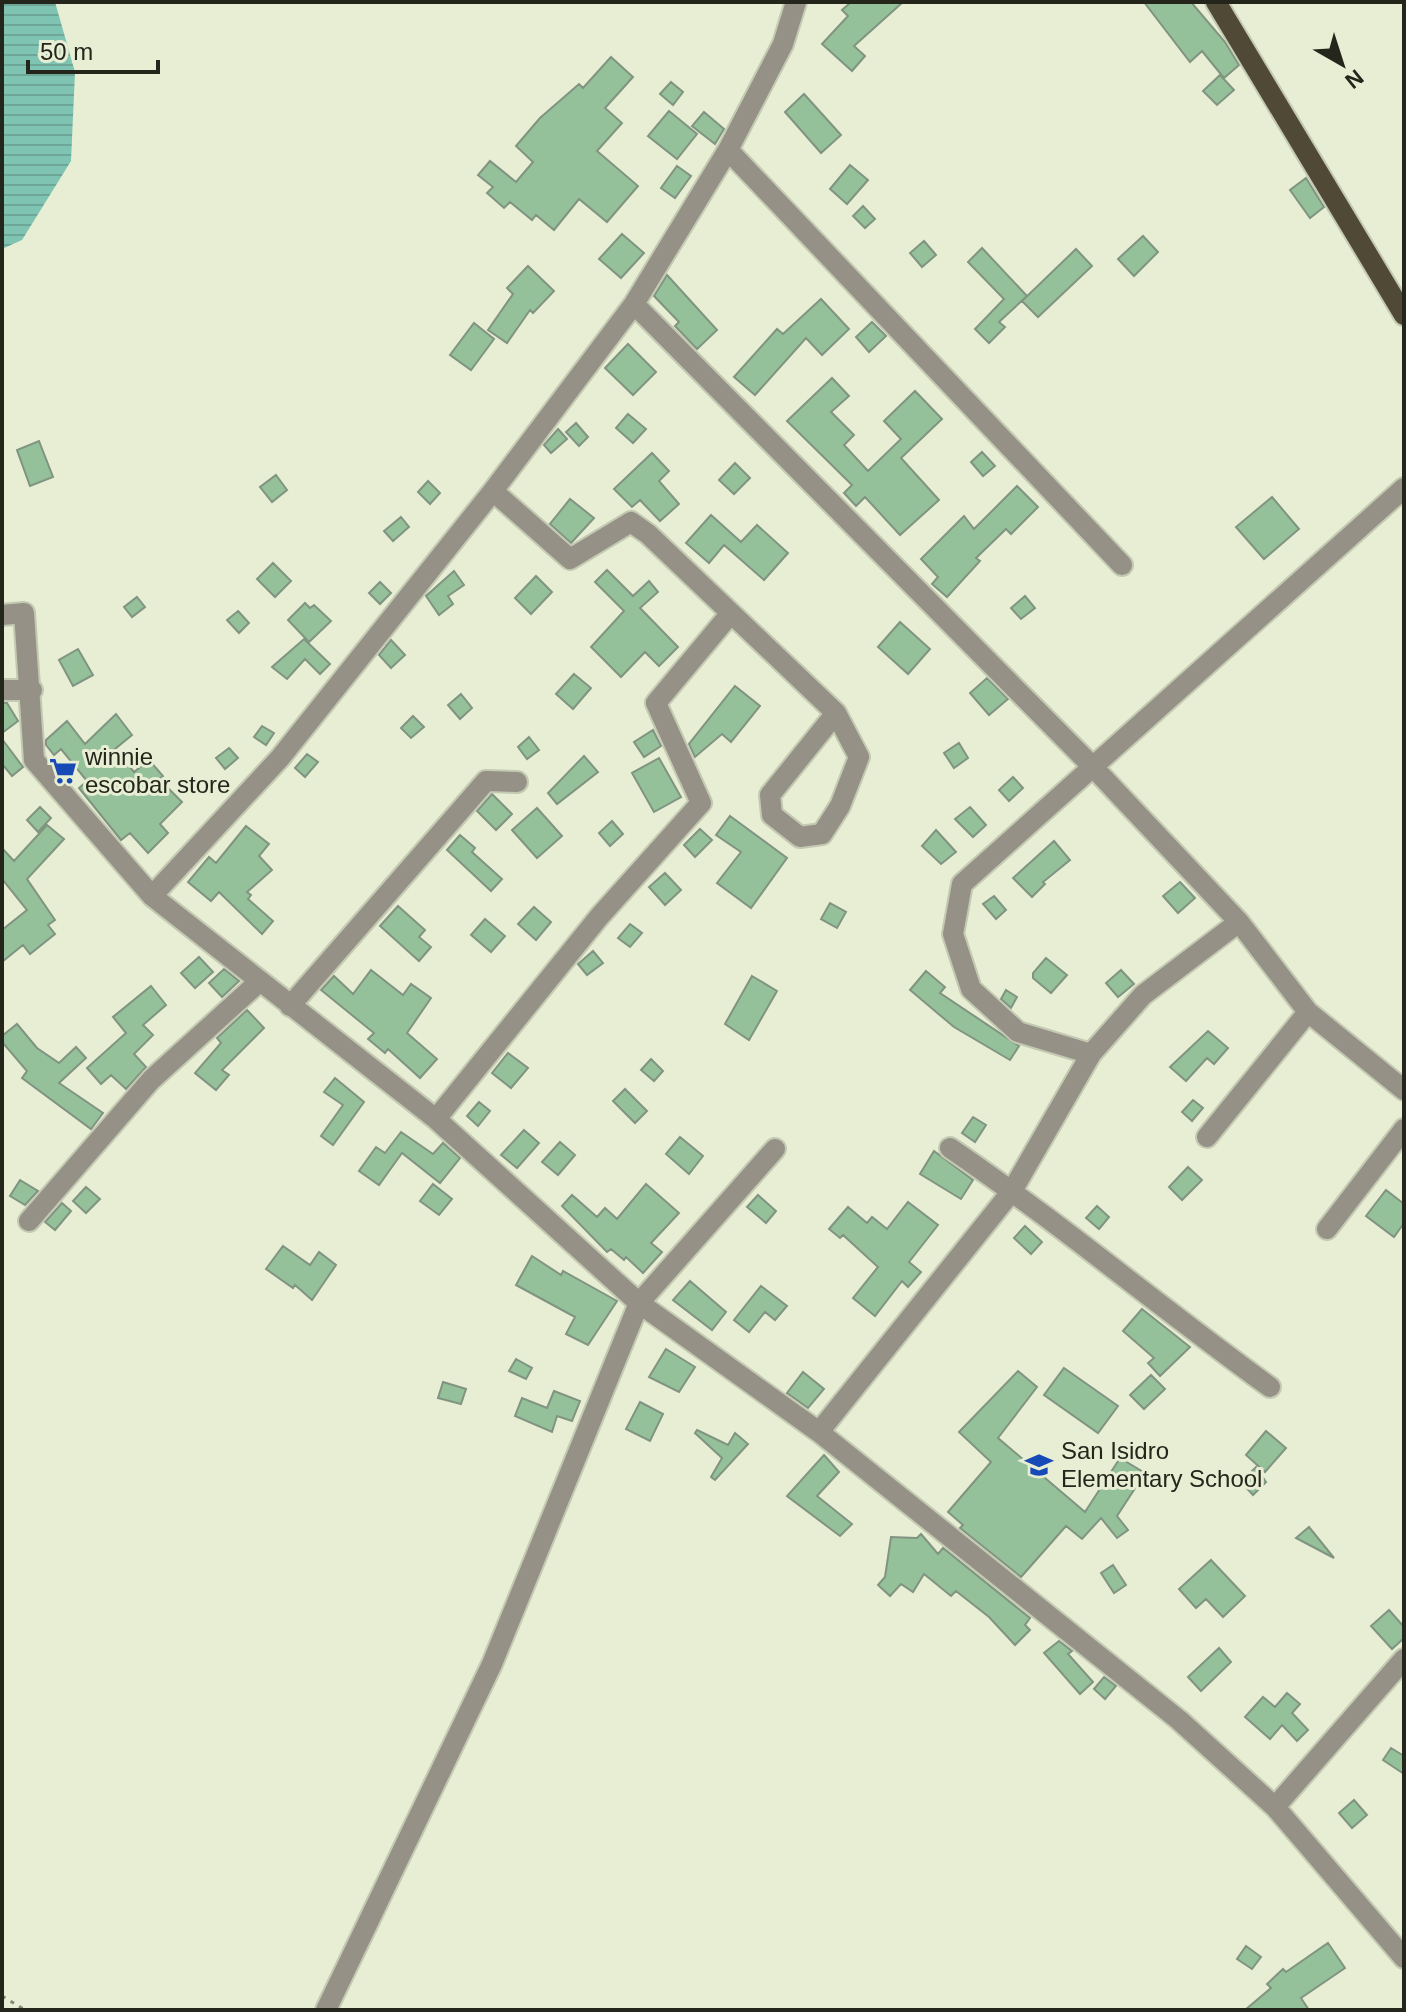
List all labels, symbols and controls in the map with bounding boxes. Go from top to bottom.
scale bar [28,24,158,74]
north arrow [1302,24,1382,104]
text: 50 m [40,38,93,65]
text: N [1340,64,1368,94]
place label: winnie escobar store [84,743,230,798]
supermarket icon: winnie escobar store [48,756,78,786]
place label: San Isidro Elementary School [1061,1437,1262,1492]
school or university icon: San Isidro Elementary School [1024,1450,1054,1480]

